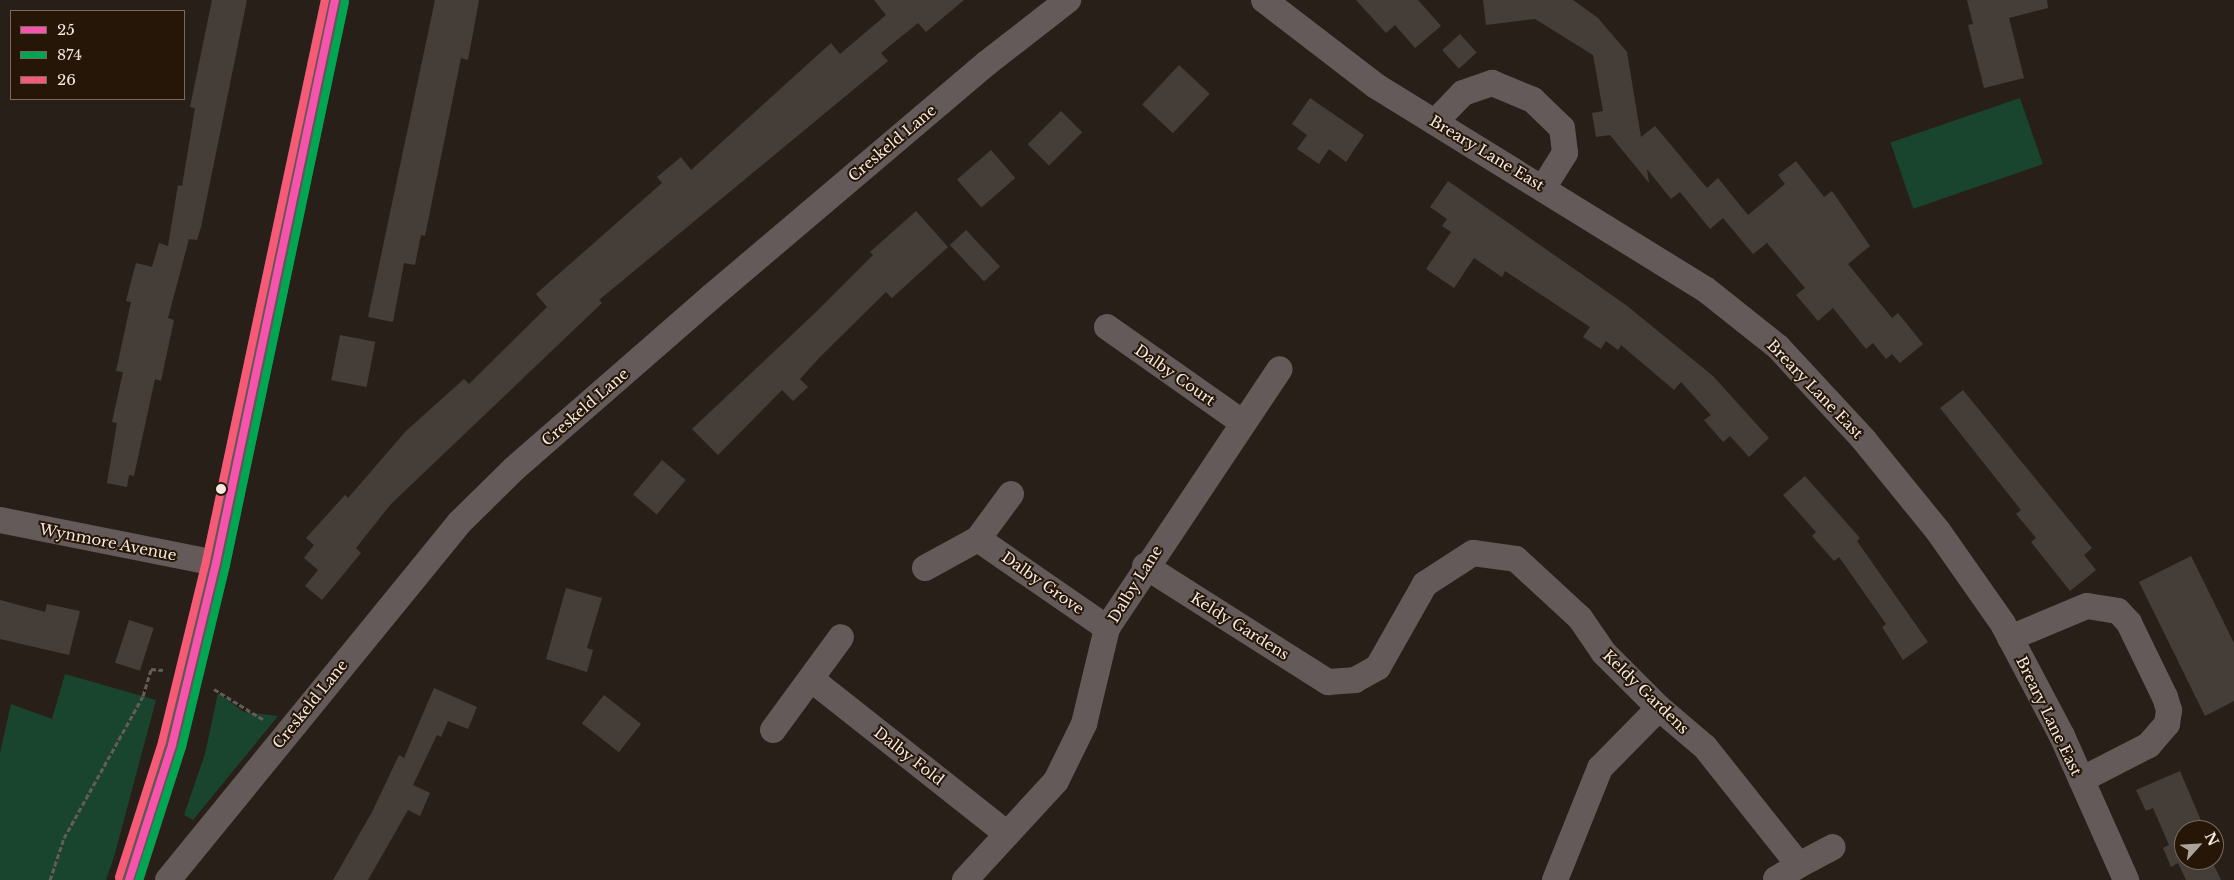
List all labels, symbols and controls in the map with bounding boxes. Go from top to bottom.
legend [10,10,185,100]
text: 25 [57,20,75,39]
text: 874 [57,45,82,64]
text: 26 [57,70,76,89]
street label: Creskeld Lane [844,101,940,185]
street label: Breary Lane East [1426,112,1548,194]
street label: Breary Lane East [1763,336,1867,442]
street label: Dalby Court [1131,341,1219,409]
street label: Creskeld Lane [538,364,632,450]
unlabelled marker [216,484,226,494]
street label: Wynmore Avenue [38,520,178,564]
street label: Dalby Lane [1104,542,1166,626]
street label: Dalby Grove [998,548,1088,618]
street label: Keldy Gardens [1187,588,1293,664]
street label: Keldy Gardens [1599,646,1693,738]
street label: Breary Lane East [2012,653,2086,779]
street label: Creskeld Lane [269,656,351,752]
street label: Dalby Fold [870,723,948,789]
north arrow [2174,820,2224,870]
text: N [2201,829,2223,849]

